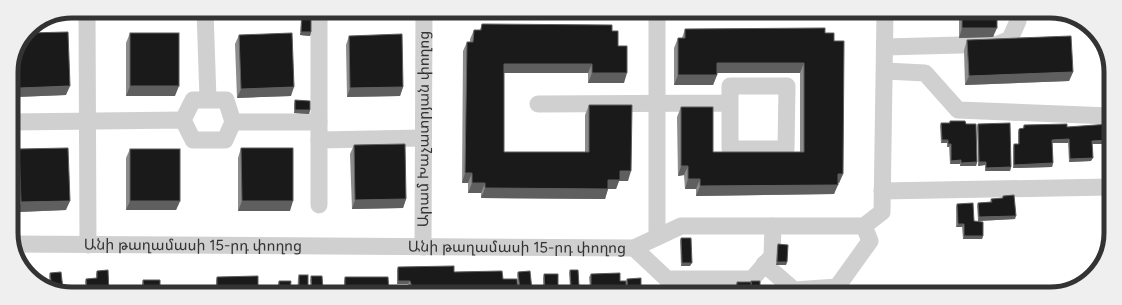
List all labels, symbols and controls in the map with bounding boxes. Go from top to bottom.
street label: Արամ Խաչատրյան փողոց [414,31,433,227]
street label: Անի թաղամասի 15-րդ փողոց [84,235,302,255]
street label: Անի թաղամասի 15-րդ փողոց [408,238,626,257]

